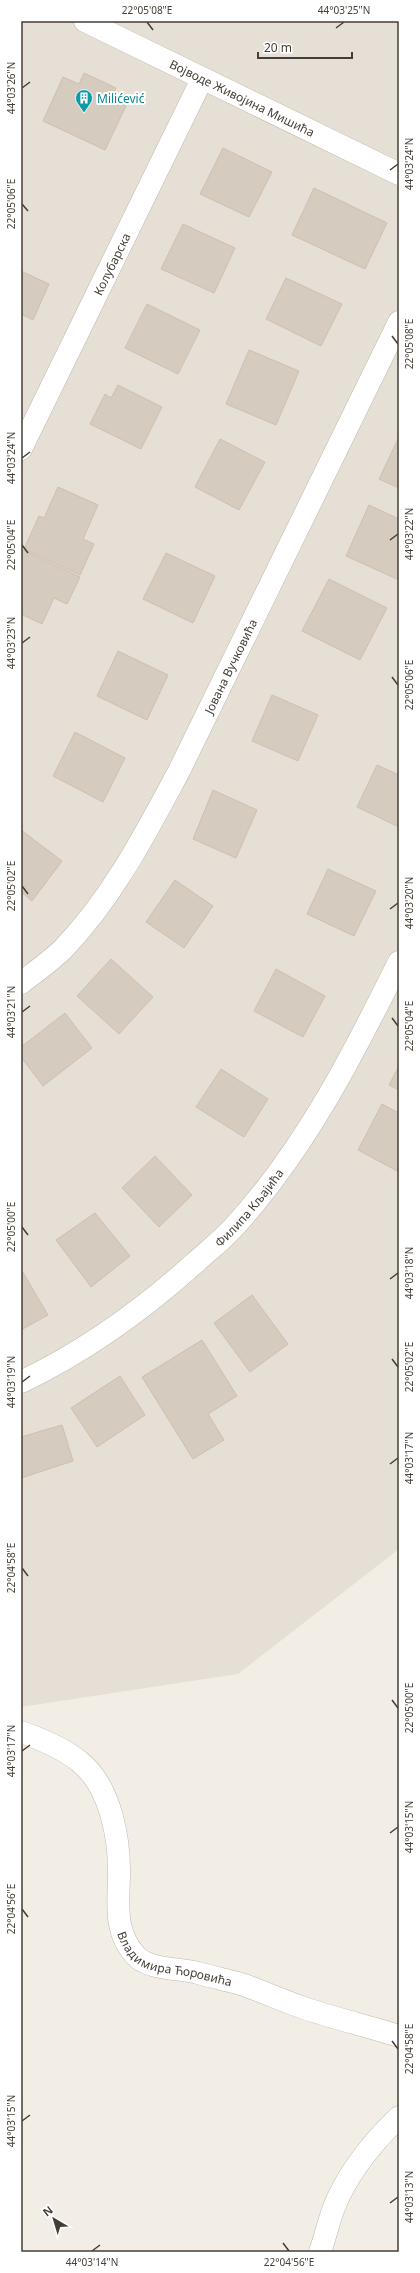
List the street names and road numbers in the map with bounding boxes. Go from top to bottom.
street label: Војводе Живојина Мишића [167,55,318,140]
street label: Колубарска [89,230,134,298]
street label: Јована Вучковића [199,616,261,717]
street label: Филипа Кљајића [211,1165,287,1250]
street label: Владимира Ћоровића [114,1929,234,1990]

